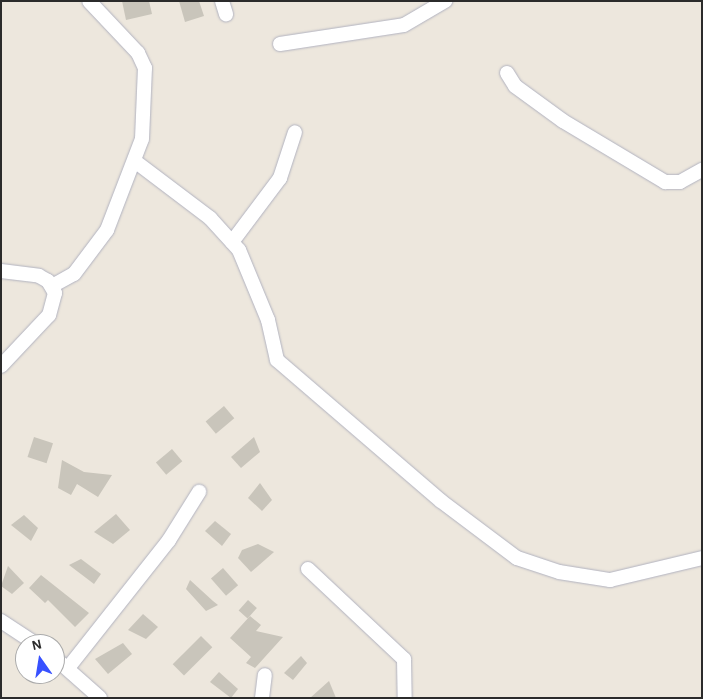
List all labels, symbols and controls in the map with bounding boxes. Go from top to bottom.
north arrow [15,634,65,684]
text: N [31,637,43,653]

